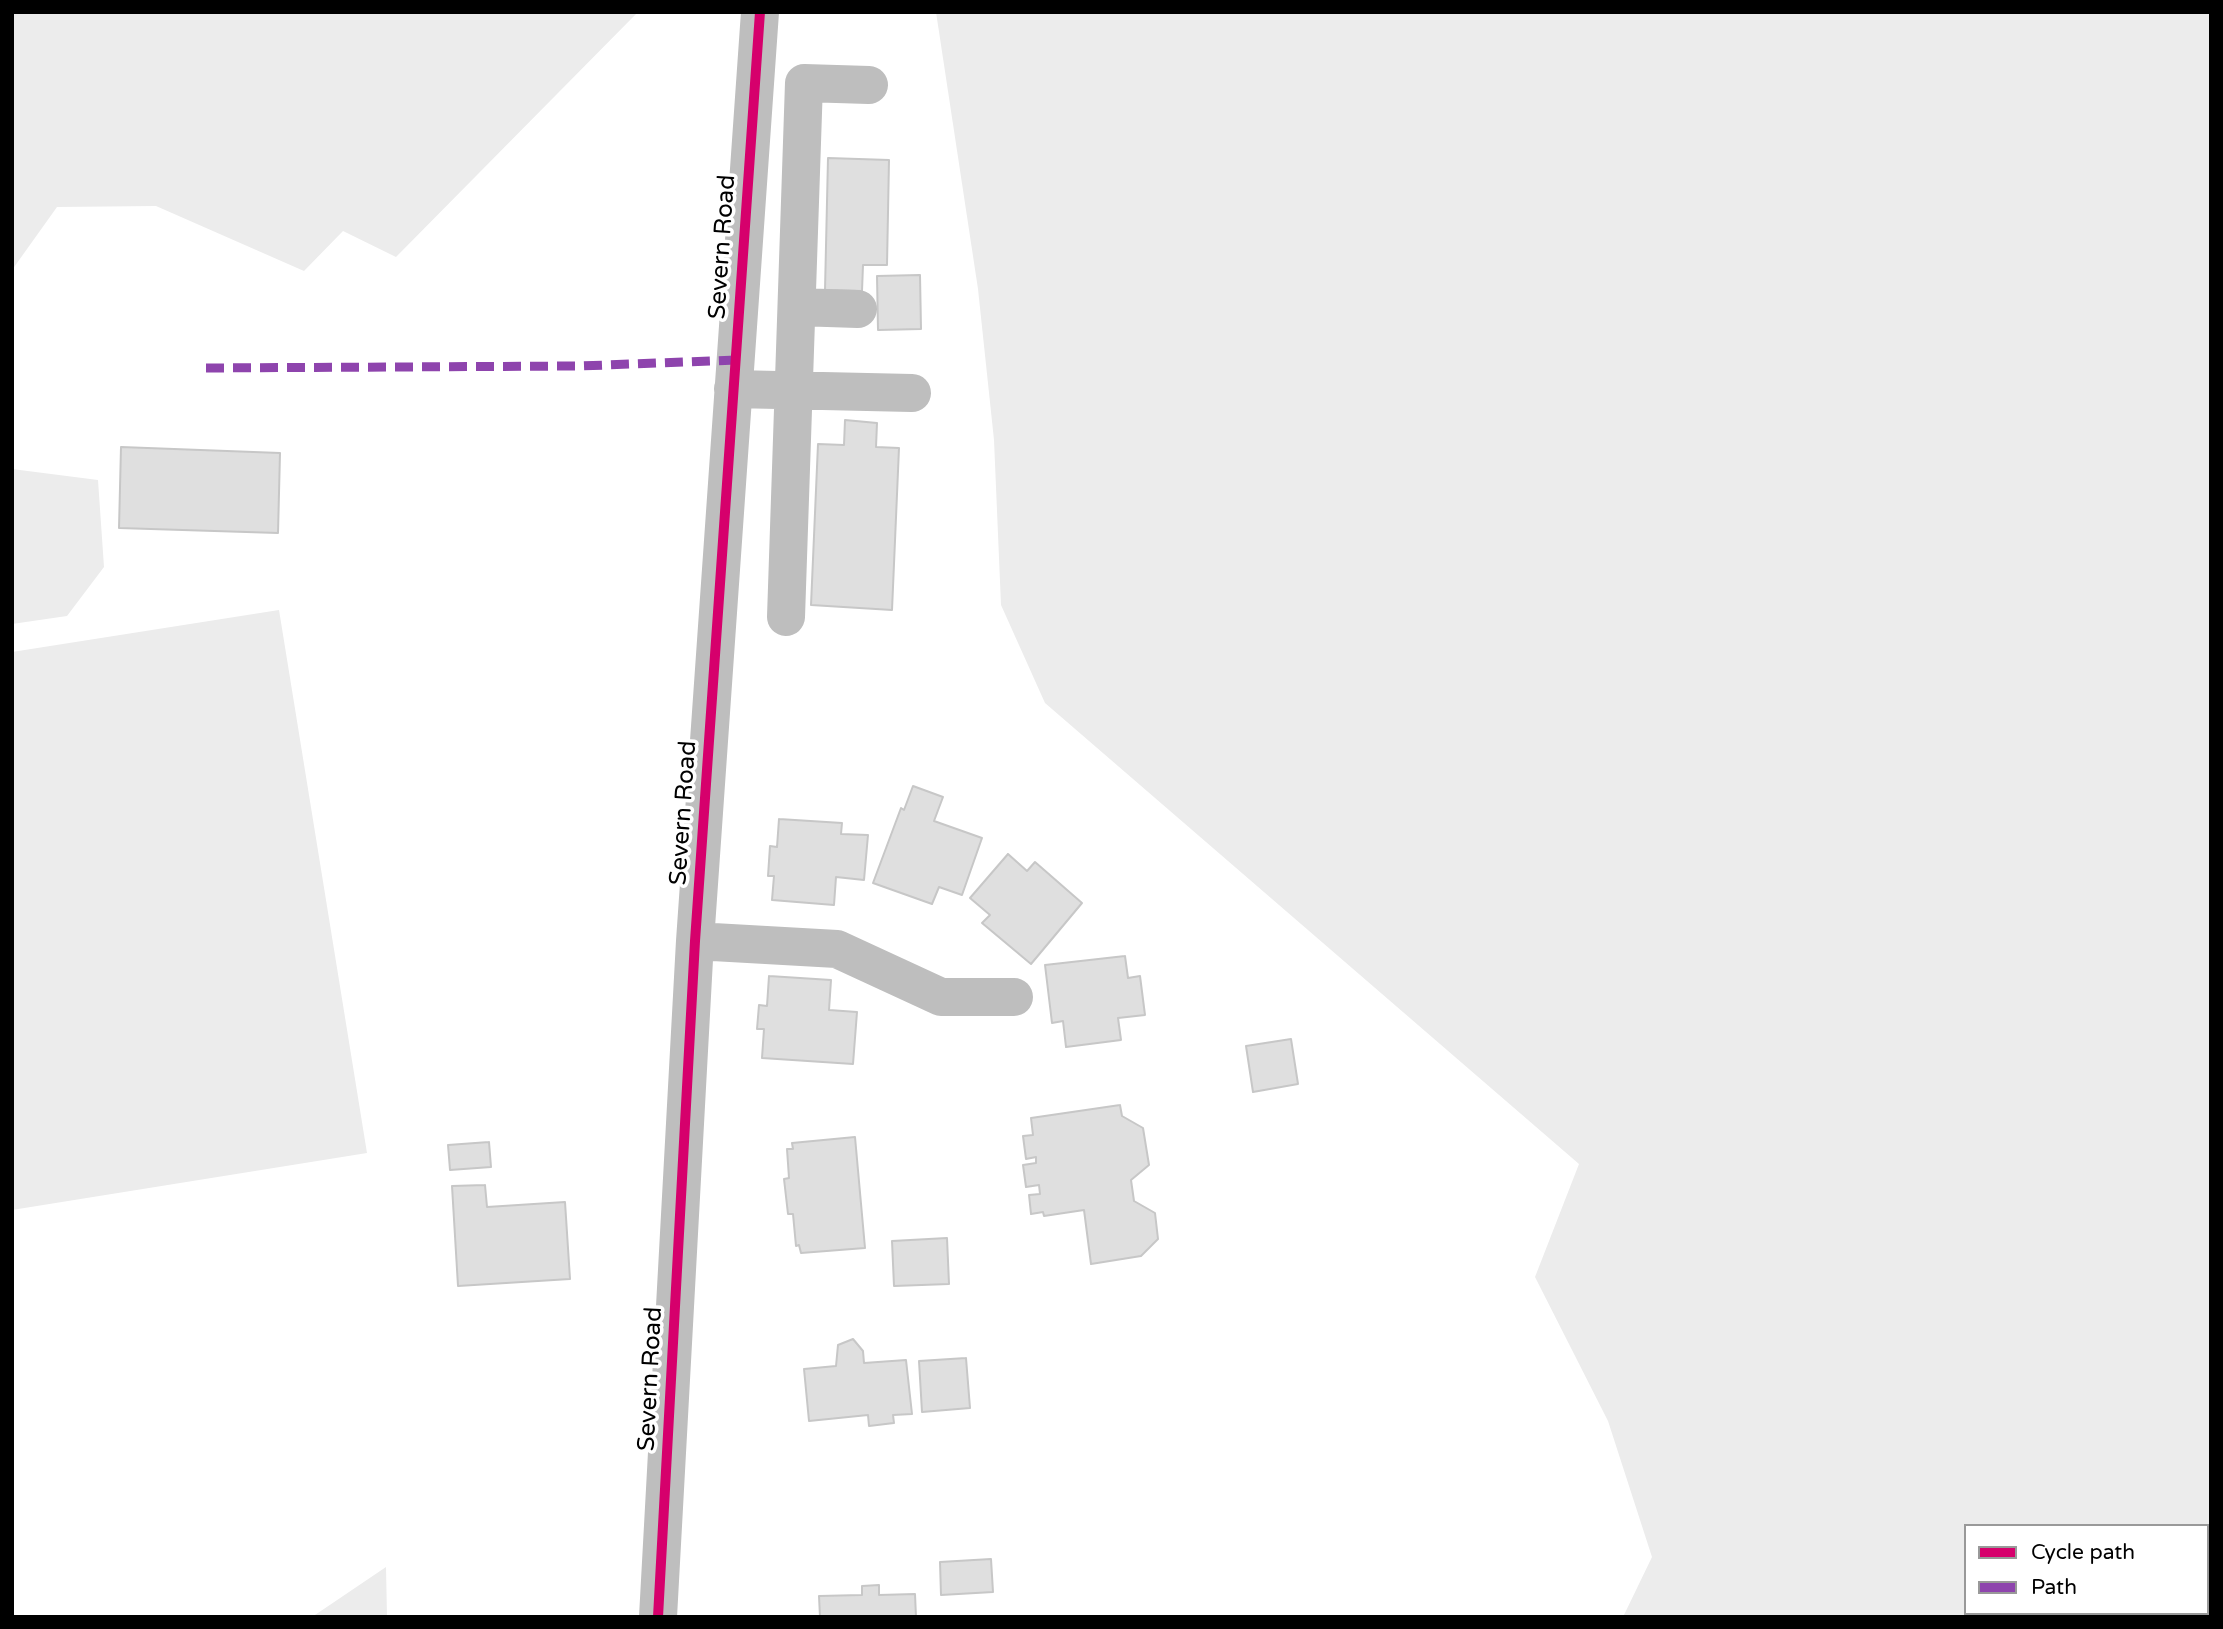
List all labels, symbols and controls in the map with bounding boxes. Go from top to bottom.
street label: Severn Road [704,174,742,320]
street label: Severn Road [665,740,703,886]
street label: Severn Road [633,1306,669,1452]
legend [1964,1524,2209,1615]
text: Cycle path [2031,1540,2135,1565]
text: Path [2031,1575,2077,1600]

